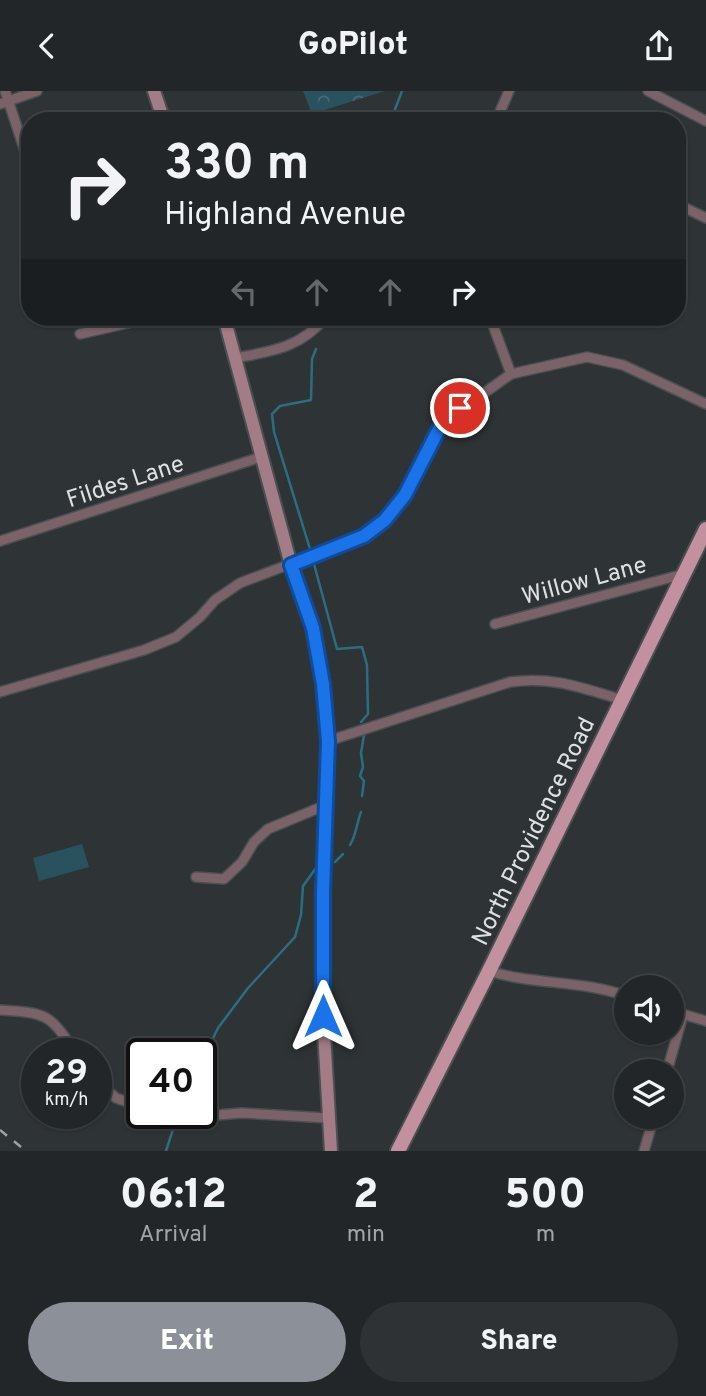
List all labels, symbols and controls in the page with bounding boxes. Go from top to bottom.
text: GoPilot [298,26,408,66]
icon: back [28,27,66,65]
icon: share [640,27,678,65]
text: 330 m [164,135,309,197]
icon: right [49,140,140,231]
text: Highland Avenue [164,196,406,236]
icon: left [225,273,263,311]
icon: ahead [298,273,336,311]
icon: ahead [371,273,409,311]
icon: right [444,273,482,311]
pin [430,378,490,438]
icon: arrive [441,389,479,427]
street label: Fildes Lane [63,450,188,516]
street label: Willow Lane [519,551,650,613]
street label: North Providence Road [466,713,603,951]
map controls [614,975,684,1129]
button: sound [614,975,684,1045]
position arrow [286,979,360,1053]
speed limit sign: 40 [126,1038,217,1129]
text: 29 [45,1052,88,1096]
button: layers [614,1059,684,1129]
text: km/h [45,1089,88,1112]
text: 06:12 [120,1170,227,1223]
text: 2 [353,1170,379,1223]
text: 500 [505,1170,586,1223]
text: Arrival [139,1221,208,1250]
text: min [347,1221,385,1250]
text: m [536,1221,555,1250]
button: Exit [28,1302,346,1382]
button: Share [360,1302,678,1382]

